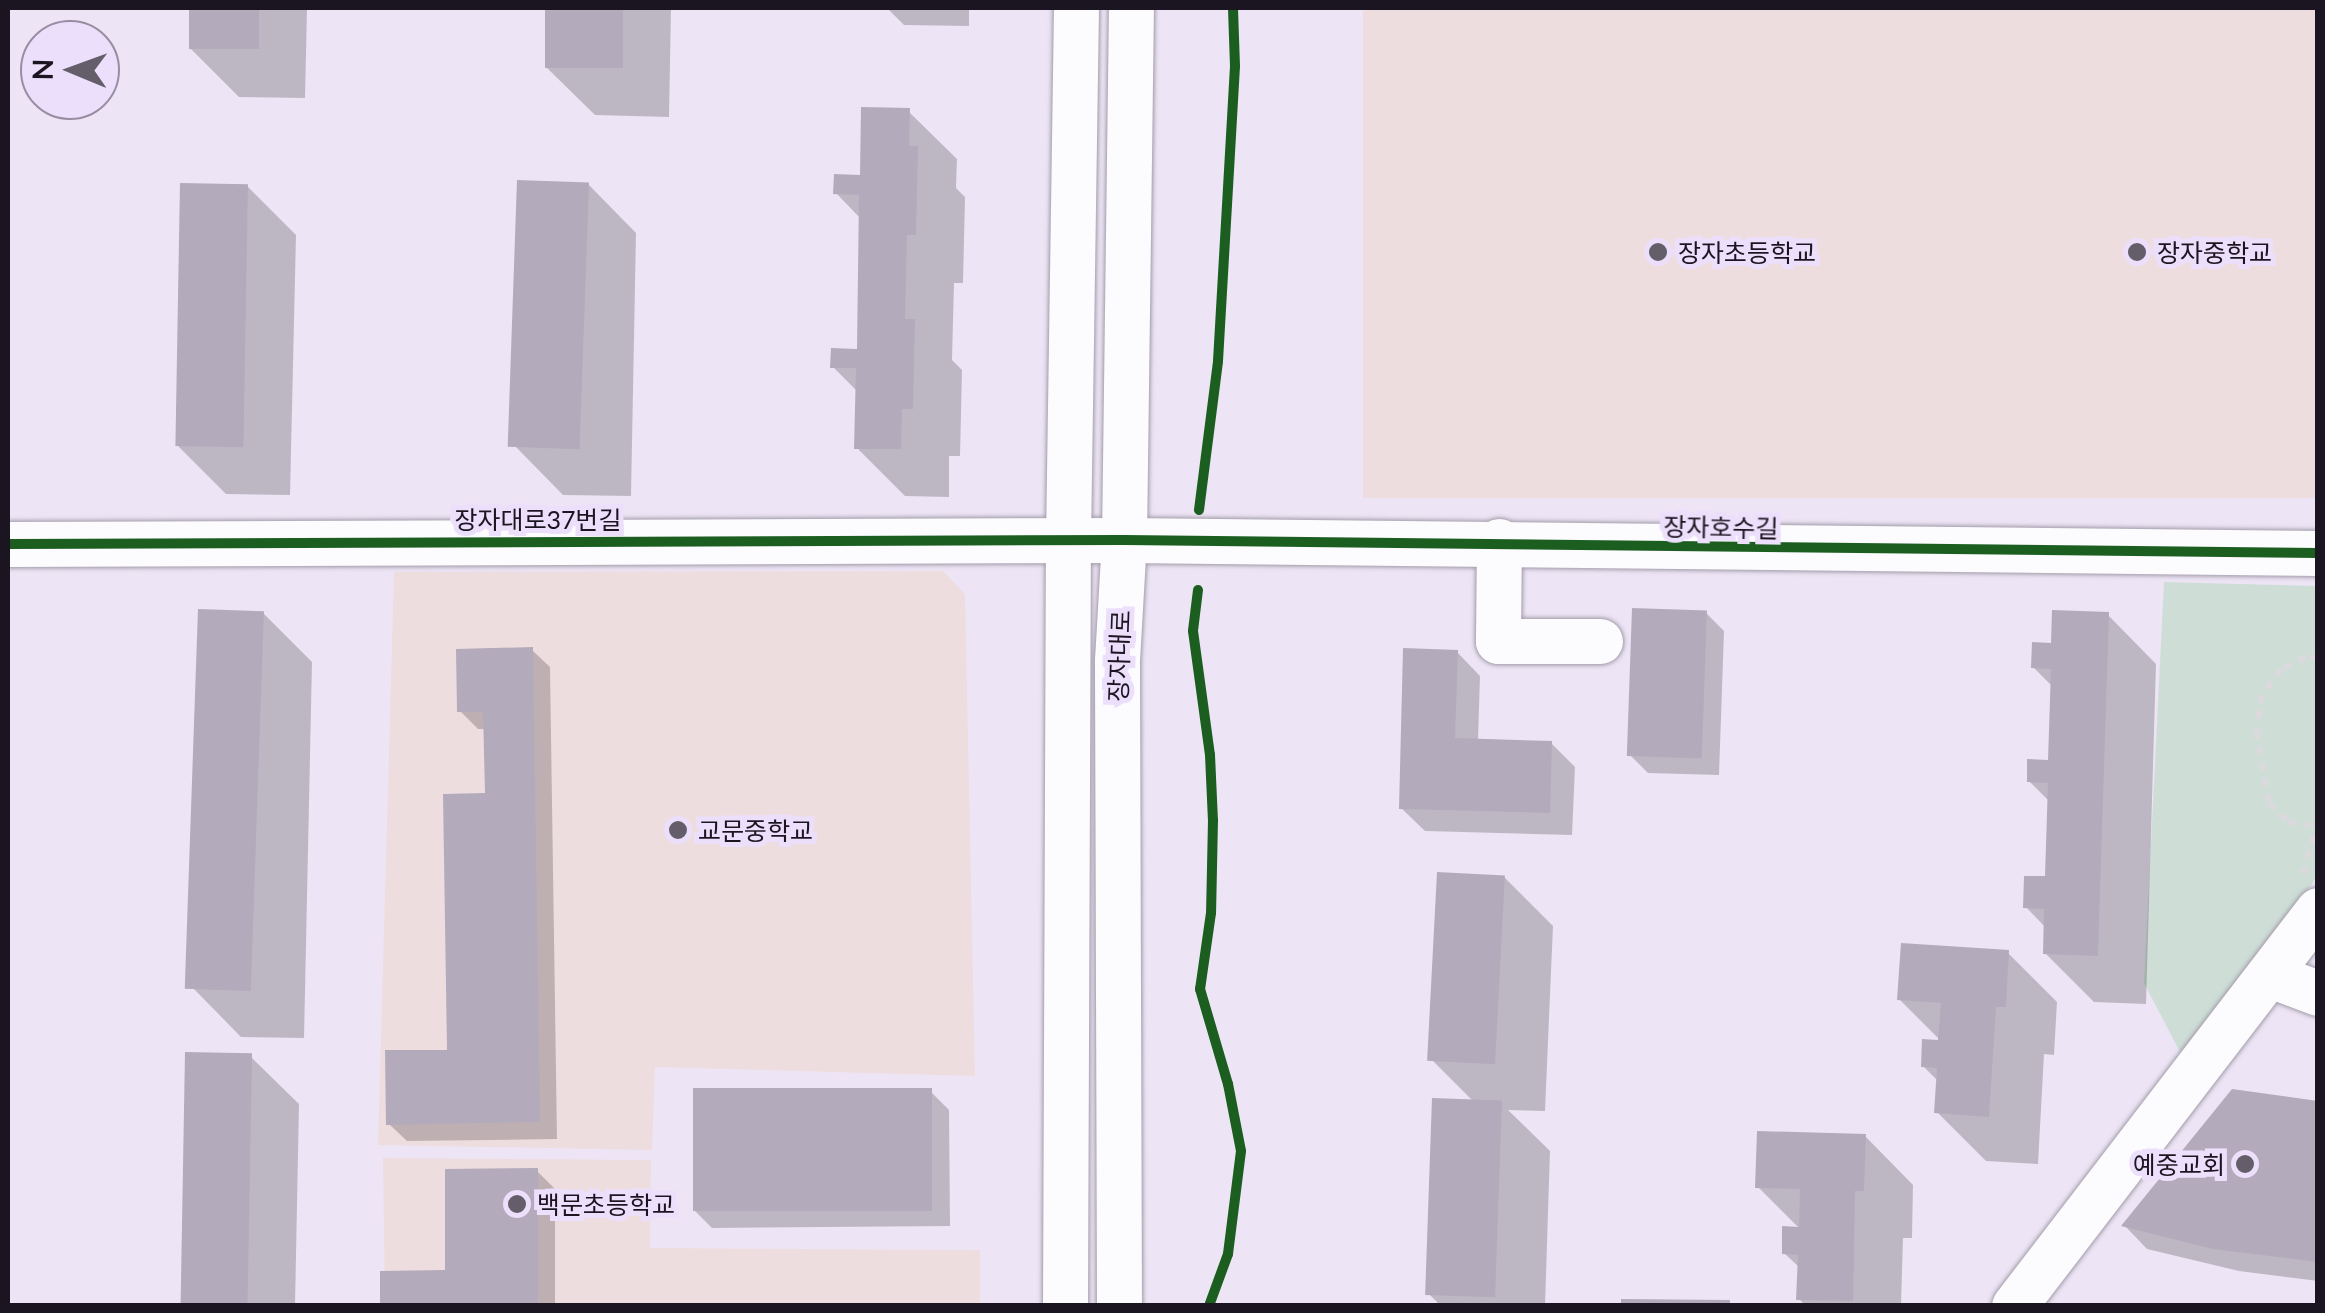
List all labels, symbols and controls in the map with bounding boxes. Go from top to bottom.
north arrow [20,20,120,120]
text: N [25,58,59,81]
place label: 장자초등학교 [1678,237,1816,267]
place label: 장자중학교 [2157,237,2272,267]
marker: 장자초등학교 [1647,241,1669,263]
marker: 장자중학교 [2126,241,2148,263]
street label: 장자대로37번길 [455,504,621,534]
street label: 장자호수길 [1663,511,1779,543]
street label: 장자대로 [1102,610,1136,702]
place label: 교문중학교 [698,815,813,845]
marker: 교문중학교 [667,819,689,841]
place label: 예중교회 [2133,1149,2225,1179]
marker: 예중교회 [2234,1153,2256,1175]
place label: 백문초등학교 [537,1189,675,1219]
marker: 백문초등학교 [506,1193,528,1215]

